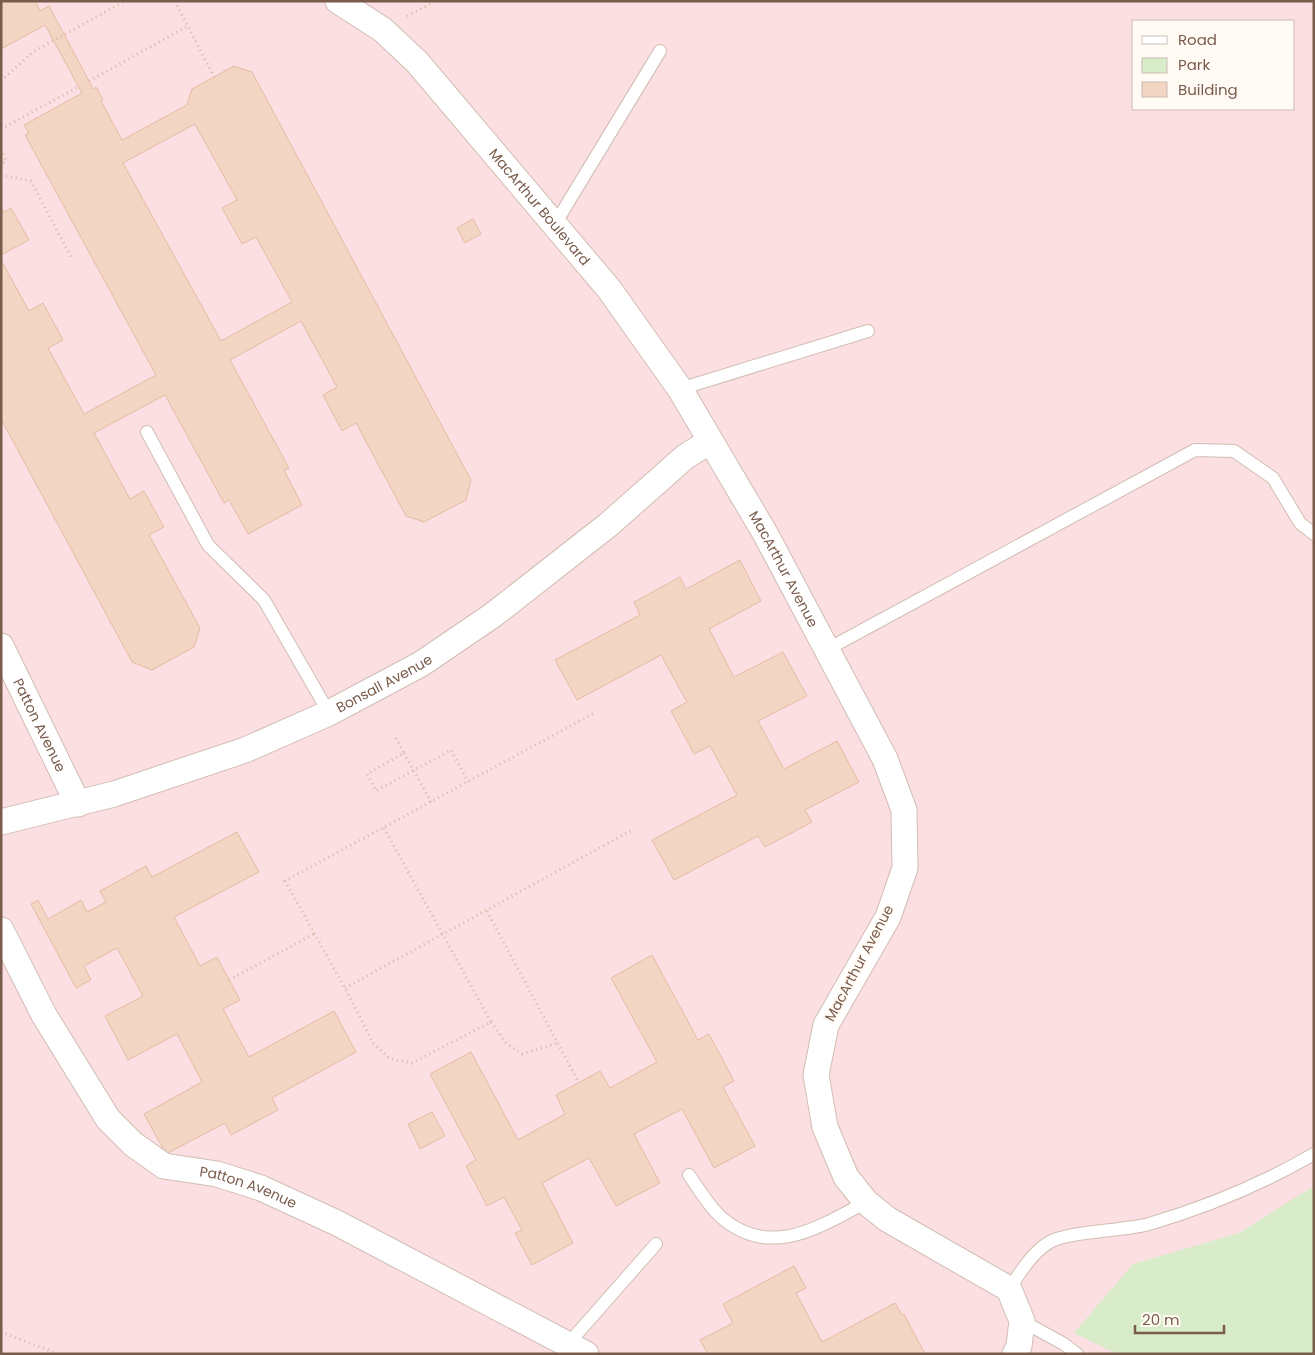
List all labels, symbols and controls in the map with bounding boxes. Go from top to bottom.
legend [1132,20,1295,110]
text: Road [1178,29,1217,50]
text: Park [1178,54,1210,75]
text: Building [1178,79,1238,100]
street label: MacArthur Boulevard [484,144,595,270]
street label: MacArthur Avenue [744,507,823,631]
street label: Bonsall Avenue [333,649,437,717]
street label: Patton Avenue [8,675,71,776]
street label: MacArthur Avenue [820,901,898,1025]
street label: Patton Avenue [198,1162,300,1213]
scale bar [1135,1302,1224,1334]
text: 20 m [1142,1309,1180,1330]

